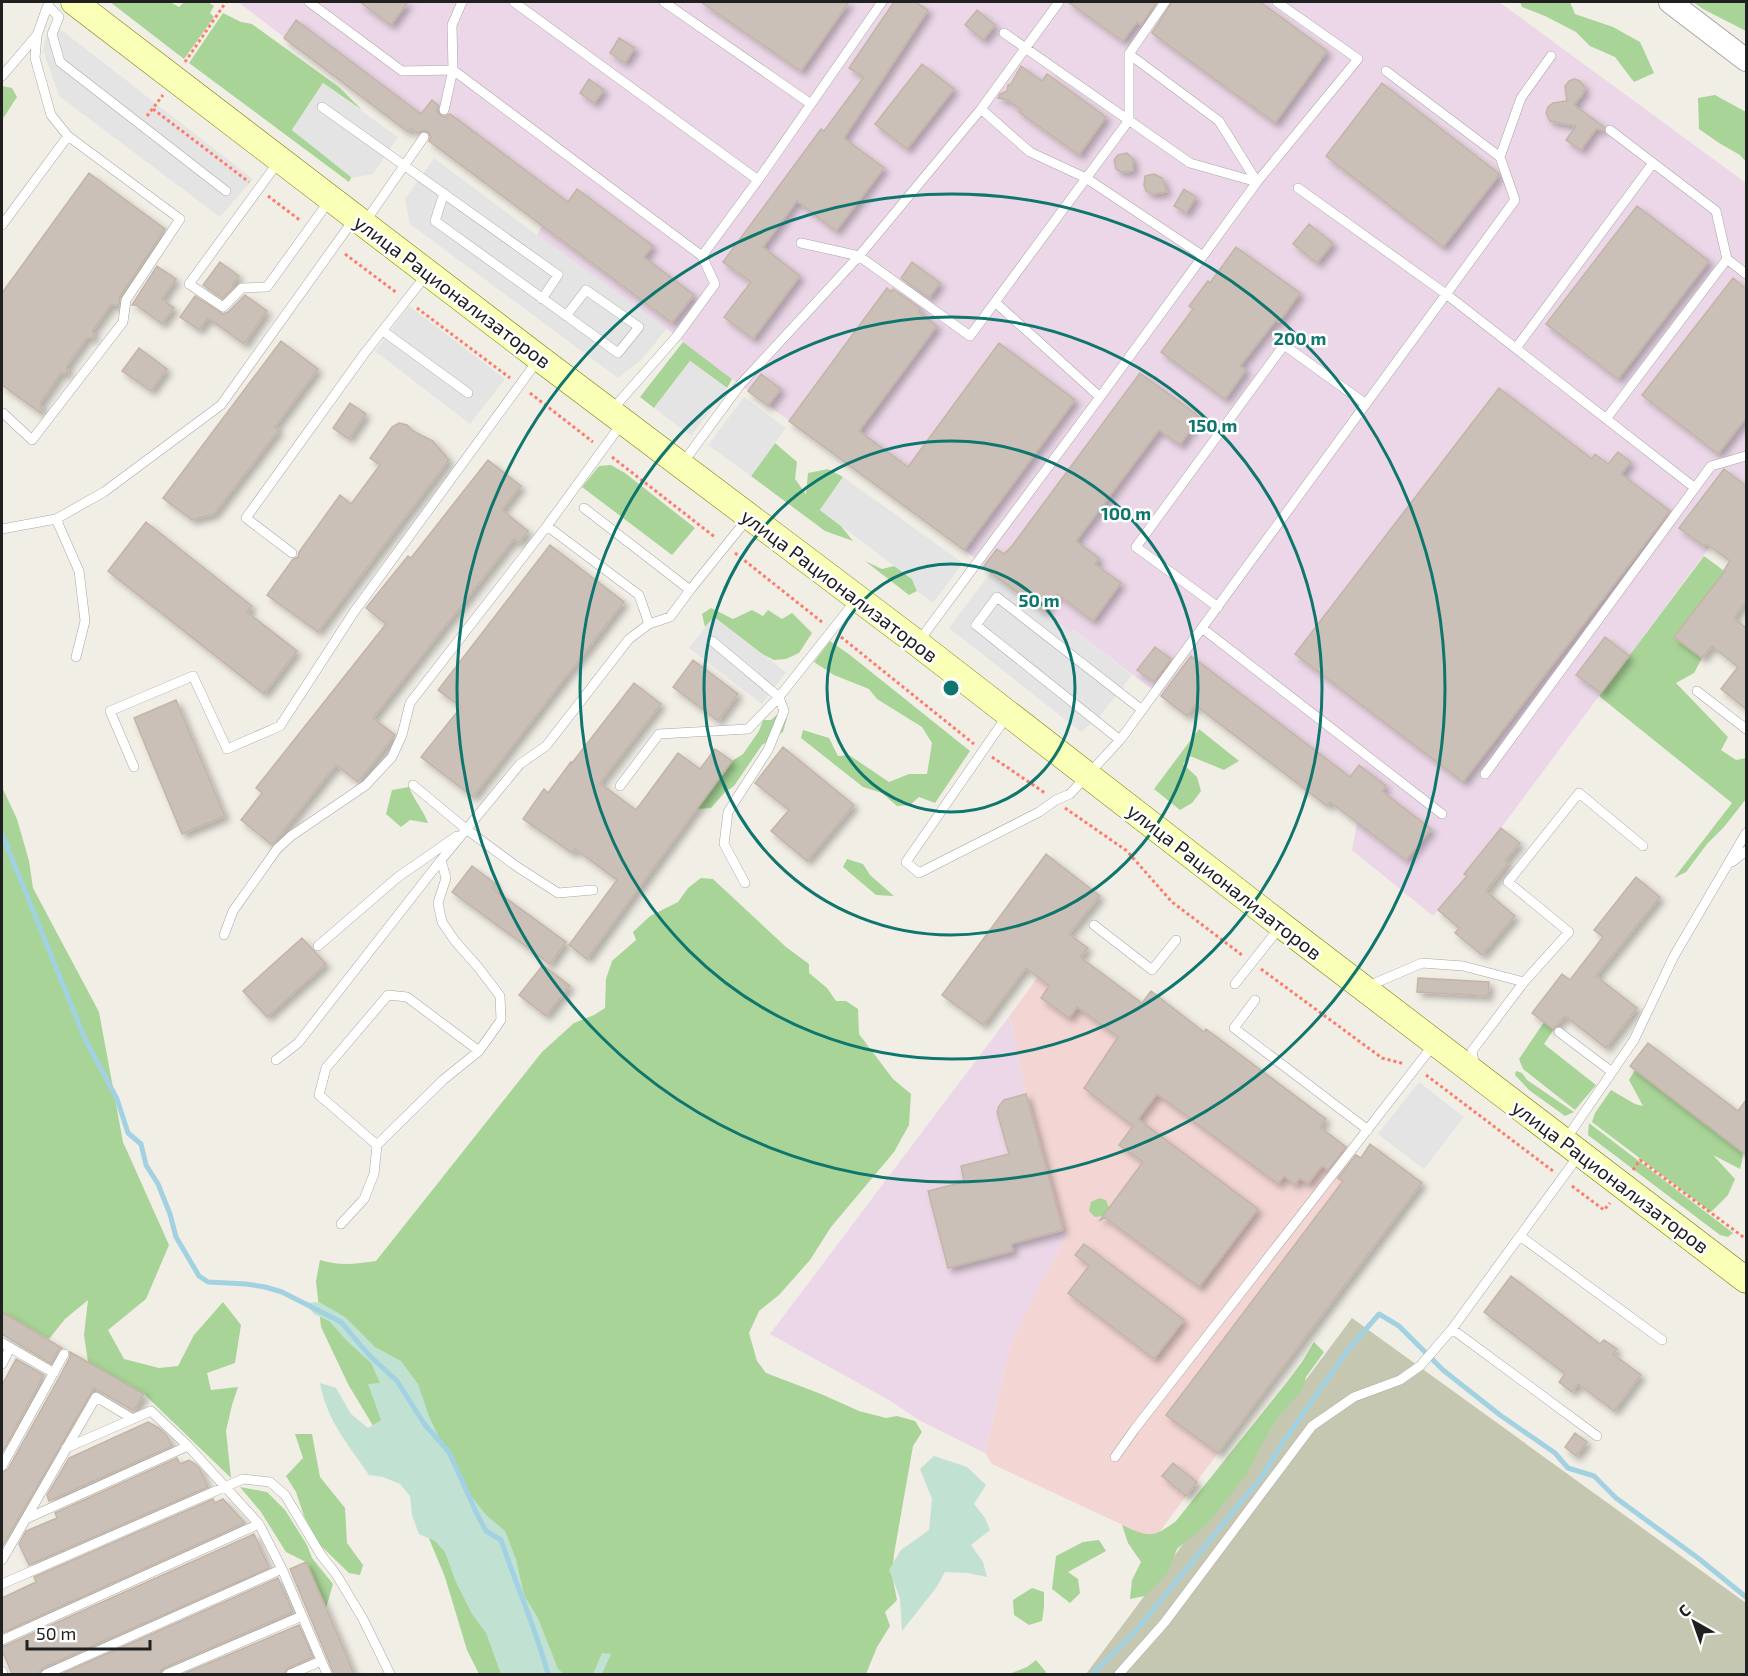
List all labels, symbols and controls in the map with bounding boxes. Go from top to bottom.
street label: улица Рационализаторов [349,209,556,374]
text: 200 m [1274,327,1326,349]
text: 150 m [1189,414,1237,436]
text: 100 m [1101,502,1151,524]
street label: улица Рационализаторов [736,503,943,668]
text: 50 m [1018,589,1060,611]
centre of rings [941,678,961,698]
street label: улица Рационализаторов [1122,798,1327,965]
street label: улица Рационализаторов [1507,1094,1714,1259]
north arrow [1664,1592,1724,1652]
text: С [1674,1600,1694,1620]
scale bar [27,1613,150,1651]
text: 50 m [36,1622,76,1644]

